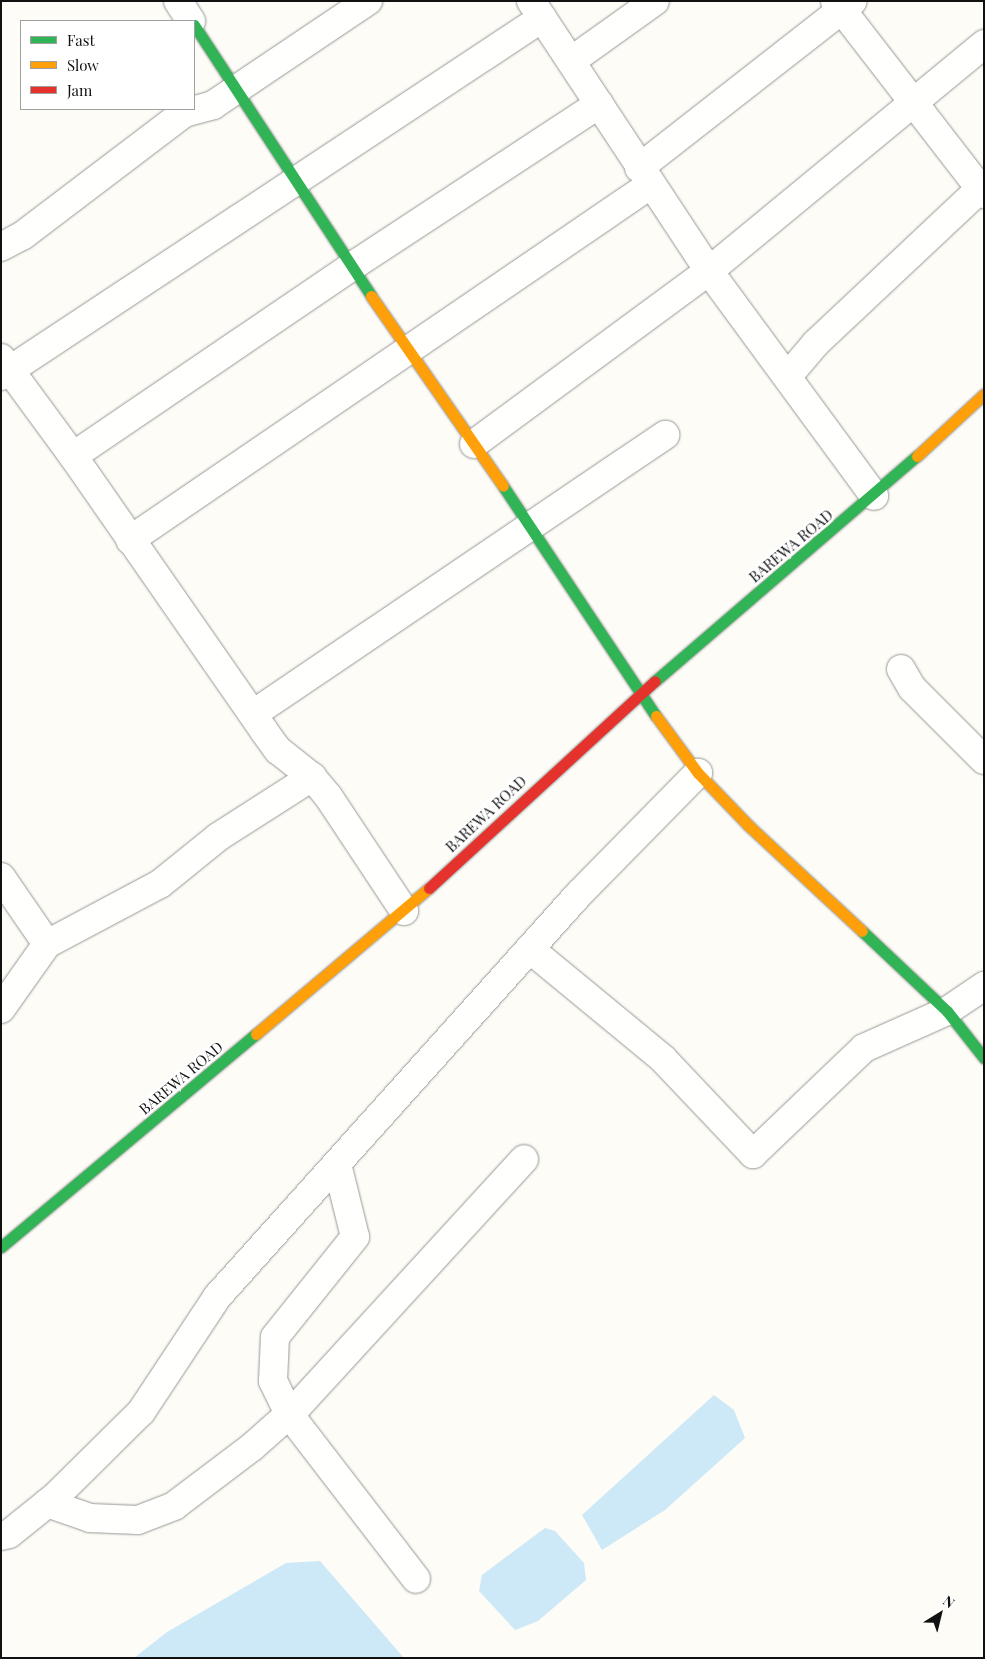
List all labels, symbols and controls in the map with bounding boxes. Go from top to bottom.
legend [20,20,195,110]
text: Fast [67,30,95,50]
text: Slow [67,55,99,75]
text: Jam [67,80,92,100]
street label: BAREWA ROAD [745,506,837,586]
street label: BAREWA ROAD [442,772,530,856]
street label: BAREWA ROAD [135,1038,227,1118]
north arrow [915,1589,965,1639]
text: N [939,1591,959,1612]

